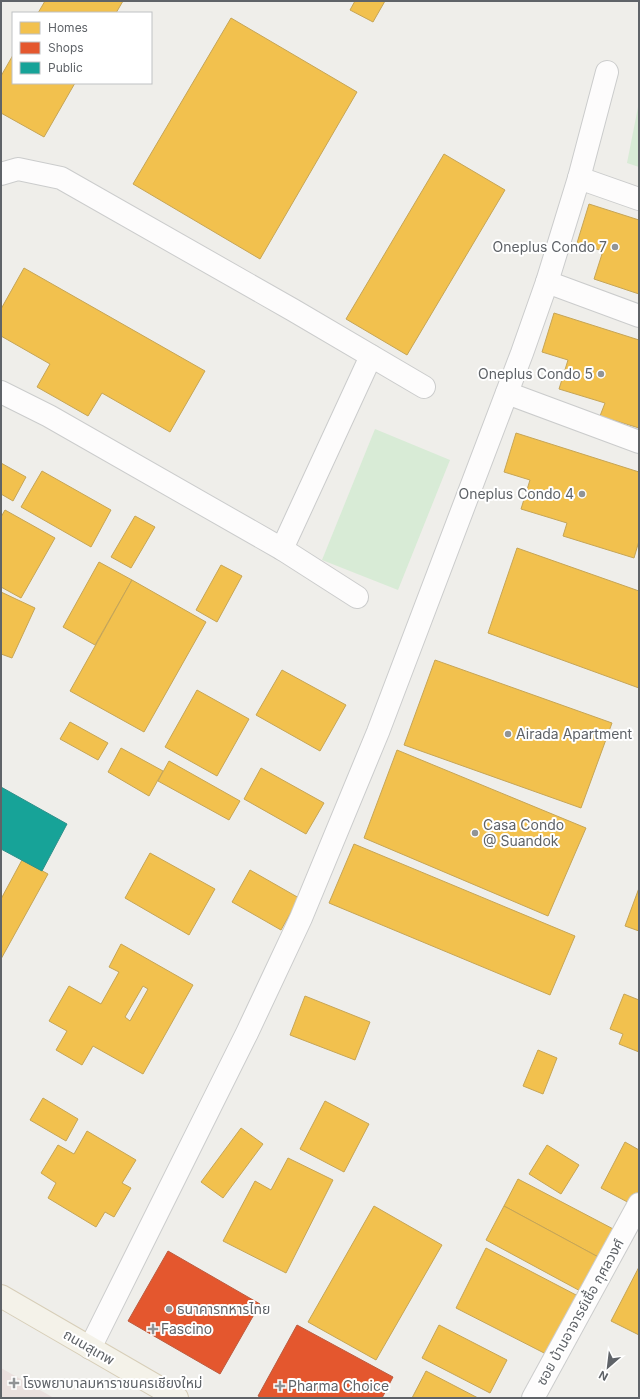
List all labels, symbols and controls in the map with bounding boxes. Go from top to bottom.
legend [12,12,152,84]
text: Homes [48,20,88,35]
text: Shops [48,40,84,55]
text: Public [48,60,83,75]
place label: Oneplus Condo 7 [493,238,607,255]
marker: Oneplus Condo 7 [610,242,620,252]
place label: Oneplus Condo 5 [478,365,593,382]
marker: Oneplus Condo 5 [596,369,606,379]
place label: Oneplus Condo 4 [458,485,574,502]
marker: Oneplus Condo 4 [577,489,587,499]
place label: Airada Apartment [516,725,633,742]
marker: Airada Apartment [503,729,513,739]
place label: Casa Condo @ Suandok [483,816,564,849]
marker: Casa Condo @ Suandok [470,828,480,838]
street label: ซอย บ้านอาจารย์เชื้อ กุศลวงศ์ [531,1235,628,1388]
place label: ธนาคารทหารไทย [177,1300,270,1317]
marker: ธนาคารทหารไทย [164,1304,174,1314]
place label: Fascino [161,1320,212,1337]
marker: Fascino [148,1324,158,1334]
street label: ถนนสุเทพ [60,1325,118,1369]
north arrow [588,1347,628,1387]
text: N [596,1368,610,1384]
place label: โรงพยาบาลมหาราชนครเชียงใหม่ [23,1374,202,1391]
marker: โรงพยาบาลมหาราชนครเชียงใหม่ [8,1377,20,1389]
place label: Pharma Choice [288,1377,389,1394]
marker: Pharma Choice [275,1381,285,1391]

